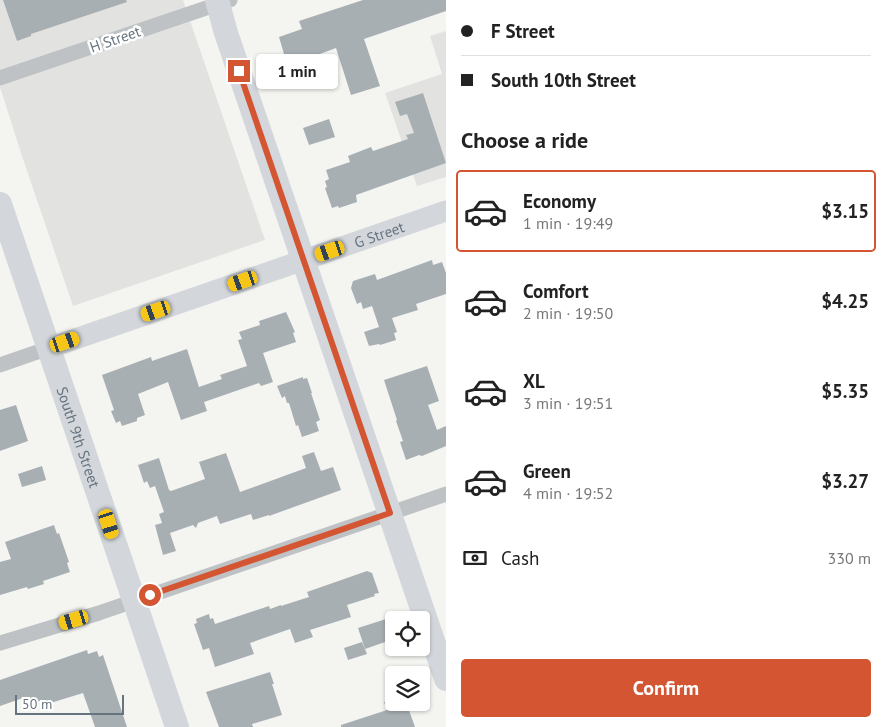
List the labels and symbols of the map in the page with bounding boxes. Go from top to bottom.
street label: H Street [87,21,143,57]
callout: 1 min [256,54,339,88]
route end [228,60,250,82]
street label: G Street [351,217,406,252]
car [313,239,346,263]
car [226,269,259,293]
car [139,299,172,323]
car [48,330,81,354]
street label: South 9th Street [53,384,105,490]
car [97,507,120,541]
route start [139,584,161,606]
car [57,608,90,632]
scale bar [15,692,124,715]

